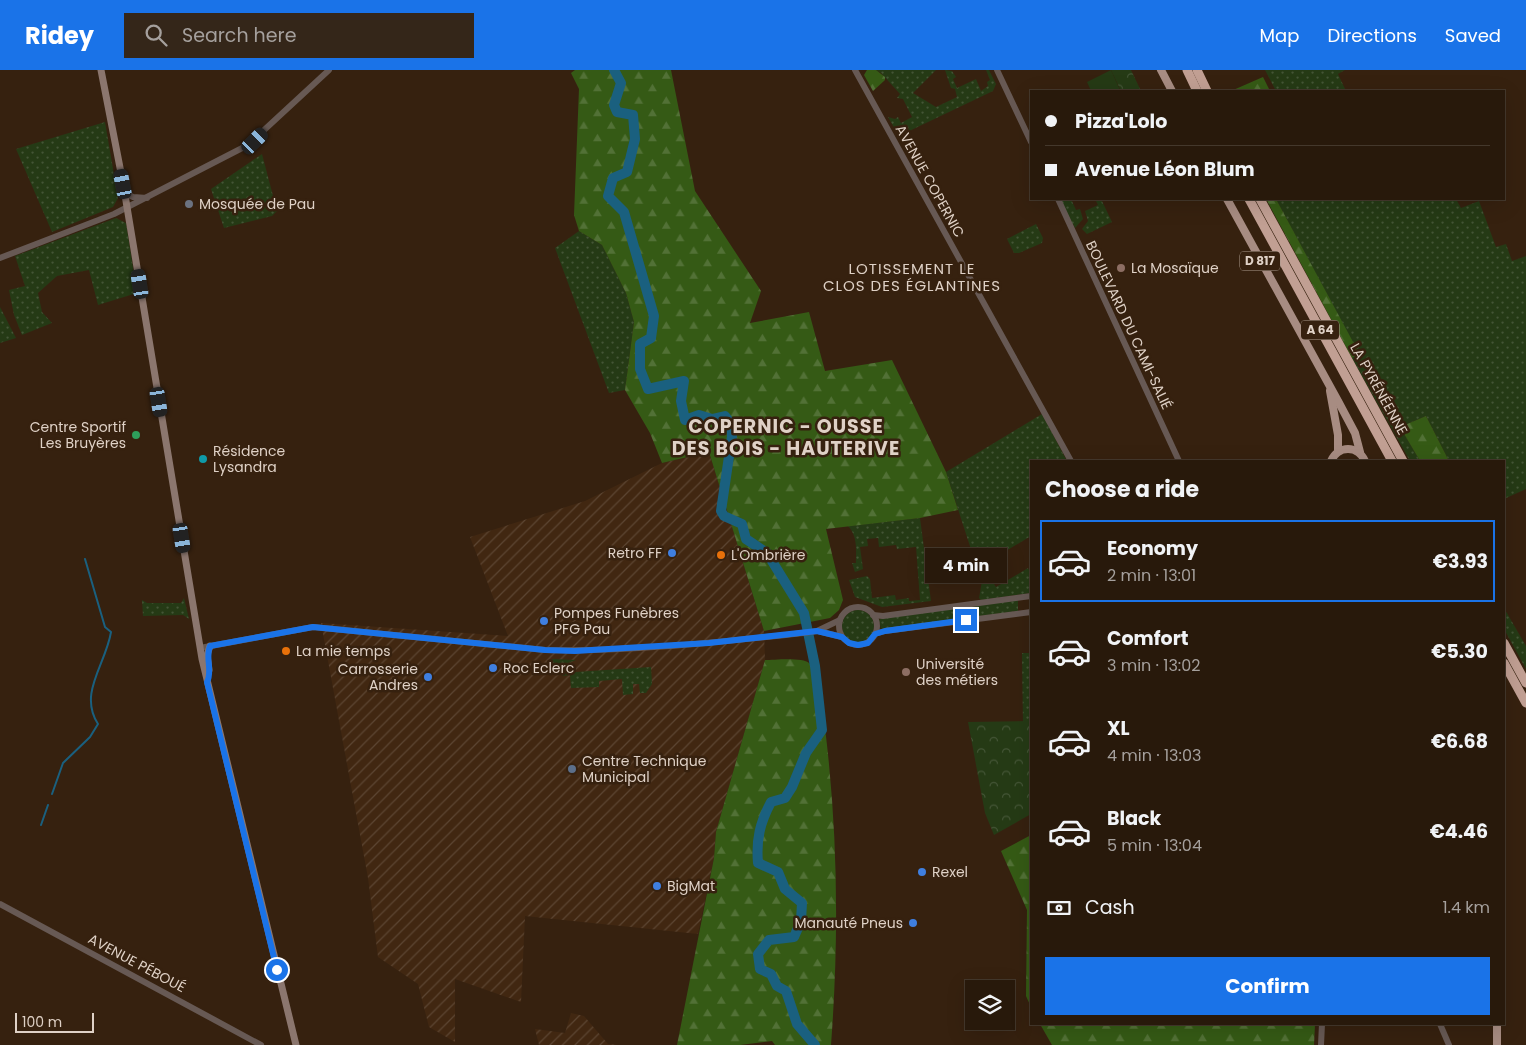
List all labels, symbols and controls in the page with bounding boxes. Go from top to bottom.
search box [124,13,474,58]
text: Ridey [25,19,94,52]
icon: search [142,21,170,49]
text: Search here [182,22,296,49]
text: Map [1260,23,1299,48]
text: Directions [1327,23,1417,48]
text: Saved [1445,23,1501,48]
text: Pizza'Lolo [1075,108,1167,135]
street label: AVENUE COPERNIC [891,121,969,241]
car [239,125,270,157]
text: Avenue Léon Blum [1075,156,1255,183]
car [112,168,133,200]
place label: Mosquée de Pau [199,194,315,214]
marker: Mosquée de Pau [183,198,195,210]
street label: BOULEVARD DU CAMI-SALIÉ [1081,237,1177,413]
road number: D 817 [1240,252,1280,270]
district label: LOTISSEMENT LE CLOS DES ÉGLANTINES [823,258,1001,296]
place label: La Mosaïque [1131,258,1219,278]
marker: La Mosaïque [1115,262,1127,274]
car [130,268,149,300]
road number: A 64 [1301,320,1339,340]
street label: LA PYRÉNÉENNE [1345,339,1413,439]
car [149,386,168,418]
district label: COPERNIC - OUSSE DES BOIS - HAUTERIVE [672,413,900,462]
place label: Centre Sportif Les Bruyères [30,417,126,453]
marker: Centre Sportif Les Bruyères [130,429,142,441]
place label: Résidence Lysandra [213,441,286,477]
marker: Résidence Lysandra [197,453,209,465]
text: Choose a ride [1045,474,1199,505]
car [172,522,191,554]
text: Economy [1107,535,1198,562]
icon: car [1047,539,1092,584]
place label: Retro FF [608,543,662,563]
place label: L'Ombrière [731,545,806,565]
marker: Retro FF [666,547,678,559]
callout: 4 min [925,548,1007,582]
text: €3.93 [1433,548,1488,575]
marker: L'Ombrière [715,549,727,561]
text: 4 min [943,554,989,577]
text: 2 min · 13:01 [1107,564,1196,587]
place label: Pompes Funèbres PFG Pau [554,603,679,639]
route end [955,609,977,631]
marker: Pompes Funèbres PFG Pau [538,615,550,627]
text: Comfort [1107,625,1189,652]
icon: car [1047,629,1092,674]
text: €5.30 [1431,638,1488,665]
place label: La mie temps [296,641,391,661]
marker: La mie temps [280,645,292,657]
place label: Université des métiers [916,654,998,690]
text: 3 min · 13:02 [1107,654,1201,677]
place label: Roc Eclerc [503,658,574,678]
place label: Carrosserie Andres [338,659,418,695]
marker: Roc Eclerc [487,662,499,674]
marker: Université des métiers [900,666,912,678]
marker: Carrosserie Andres [422,671,434,683]
text: XL [1107,715,1130,742]
icon: car [1047,719,1092,764]
text: €6.68 [1431,728,1488,755]
text: 4 min · 13:03 [1107,744,1201,767]
place label: Centre Technique Municipal [582,751,707,787]
marker: Centre Technique Municipal [566,763,578,775]
text: Black [1107,805,1161,832]
icon: car [1047,809,1092,854]
text: €4.46 [1430,818,1488,845]
text: 5 min · 13:04 [1107,834,1202,857]
place label: Rexel [932,862,968,882]
marker: Rexel [916,866,928,878]
place label: BigMat [667,876,715,896]
marker: BigMat [651,880,663,892]
icon: cash [1045,894,1073,922]
text: Cash [1085,894,1135,921]
text: 1.4 km [1442,896,1490,919]
place label: Manauté Pneus [795,913,903,933]
marker: Manauté Pneus [907,917,919,929]
street label: AVENUE PÉBOUÉ [85,929,189,997]
button: Confirm [1045,957,1490,1015]
route start [266,959,288,981]
map controls [965,980,1015,1030]
button: layers [965,980,1015,1030]
scale bar [15,1010,94,1033]
text: 100 m [22,1012,62,1032]

